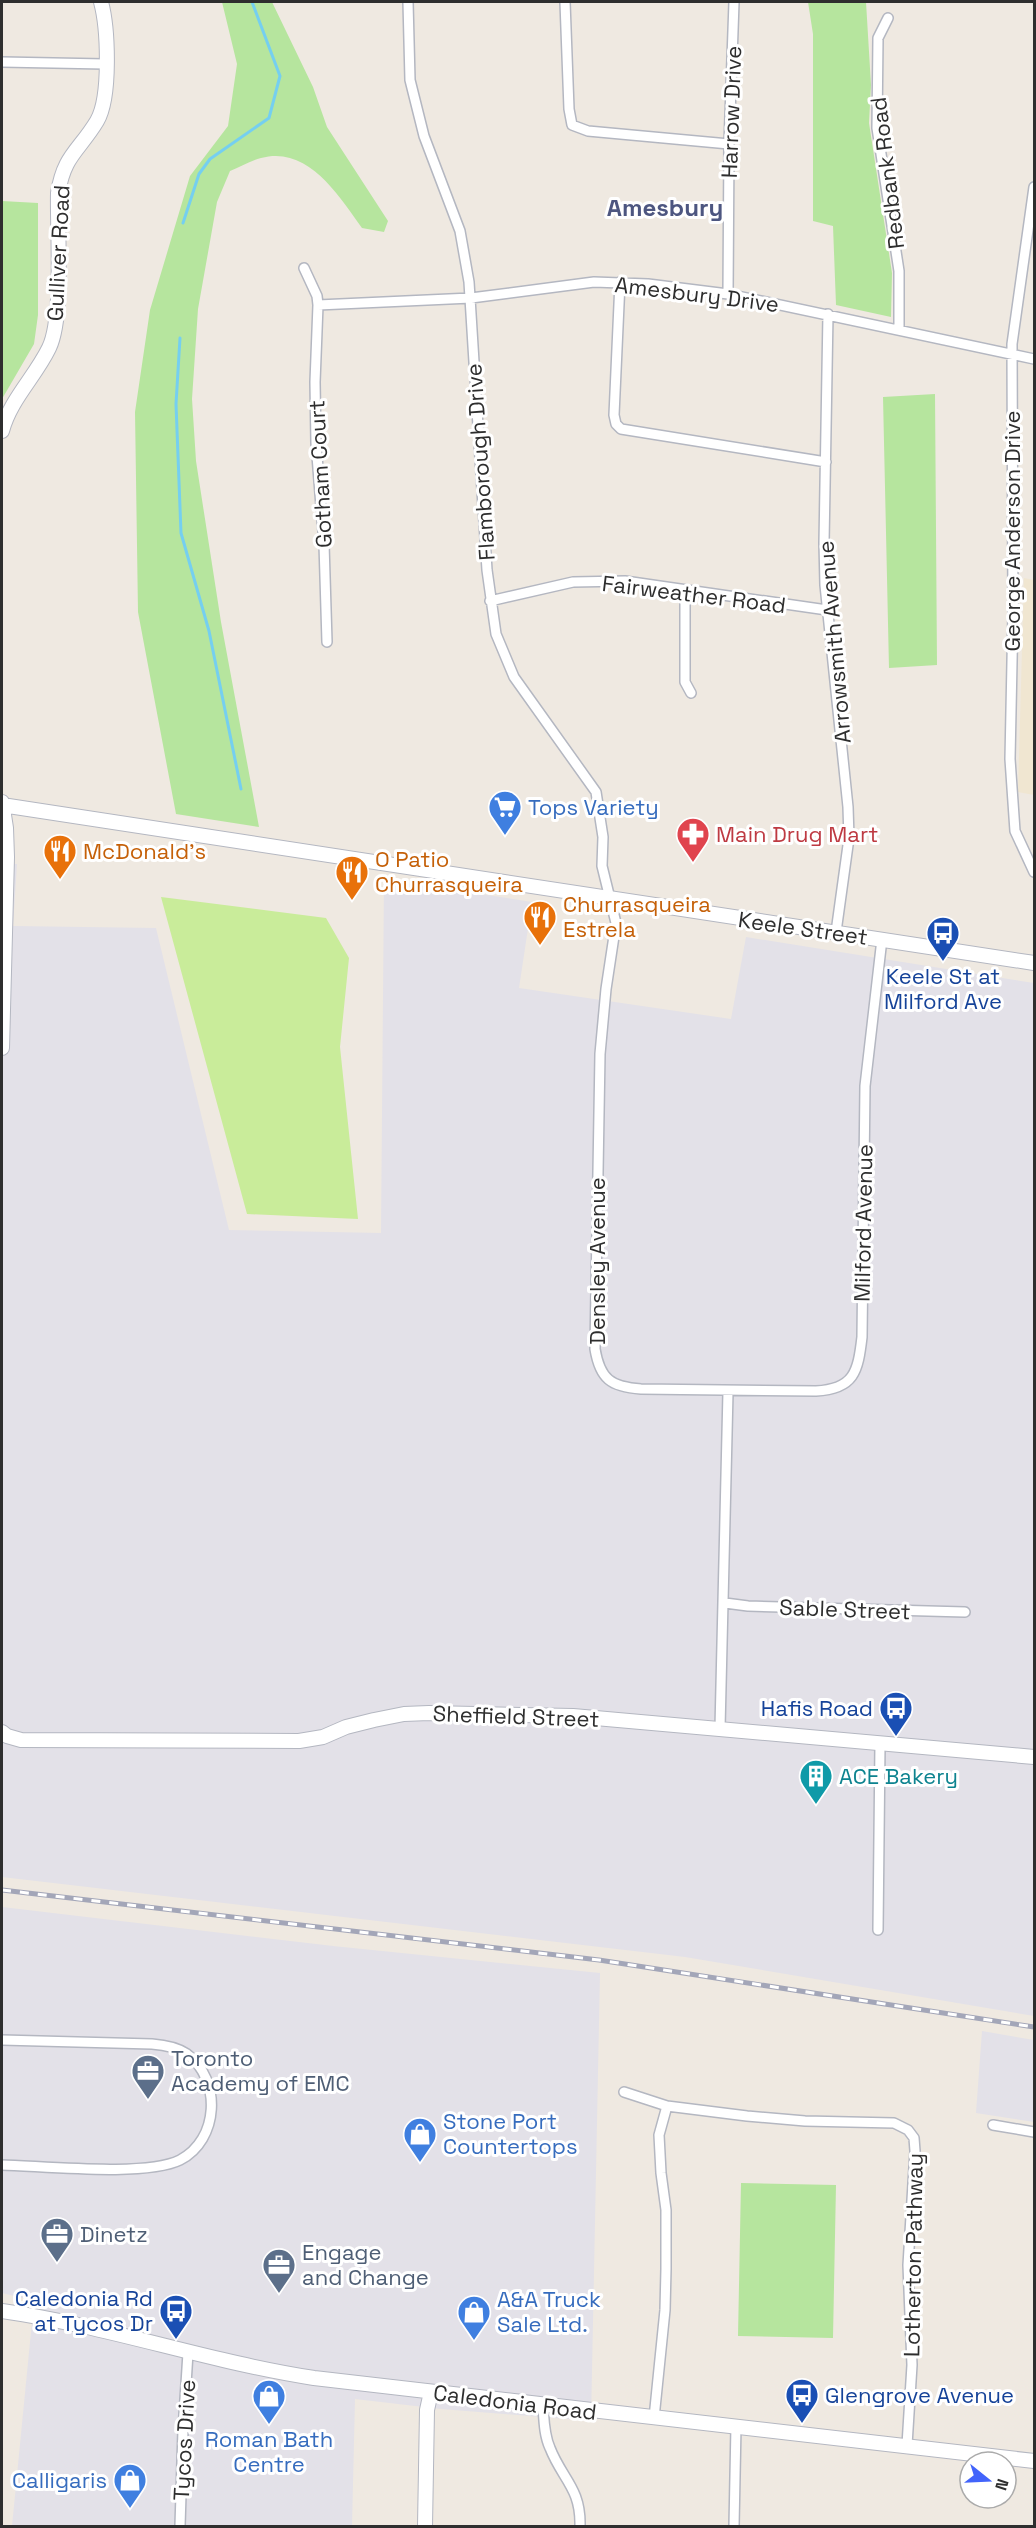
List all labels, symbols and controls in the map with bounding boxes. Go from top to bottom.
street label: Harrow Drive [715,45,747,179]
street label: Redbank Road [864,95,910,251]
street label: Gulliver Road [40,184,76,322]
district label: Amesbury [607,192,723,223]
street label: Amesbury Drive [613,270,781,318]
street label: Flamborough Drive [459,362,501,562]
street label: Gotham Court [302,399,338,549]
street label: George Anderson Drive [998,410,1026,652]
street label: Arrowsmith Avenue [811,539,857,745]
street label: Fairweather Road [600,569,788,619]
supermarket icon: Tops Variety [487,789,523,836]
place label: Tops Variety [528,793,659,821]
pharmacy icon: Main Drug Mart [675,816,711,863]
place label: Main Drug Mart [716,820,878,848]
restaurant icon: McDonald's [42,833,78,880]
place label: McDonald's [83,837,206,865]
place label: O Patio Churrasqueira [375,845,523,898]
restaurant icon: O Patio Churrasqueira [334,854,370,901]
place label: Churrasqueira Estrela [563,890,711,943]
restaurant icon: Churrasqueira Estrela [522,899,558,946]
street label: Keele Street [737,905,869,951]
bus stop icon: Keele St at Milford Ave [925,915,961,962]
place label: Keele St at Milford Ave [884,962,1002,1015]
street label: Milford Avenue [848,1144,878,1302]
street label: Densley Avenue [583,1177,611,1345]
street label: Sable Street [779,1593,911,1625]
bus stop icon: Hafis Road [878,1690,914,1737]
place label: Hafis Road [761,1694,873,1722]
street label: Sheffield Street [432,1699,600,1733]
building icon: ACE Bakery [798,1758,834,1805]
place label: ACE Bakery [839,1762,958,1790]
place label: Toronto Academy of EMC [171,2044,350,2097]
office icon: Toronto Academy of EMC [130,2053,166,2100]
place label: Stone Port Countertops [443,2107,578,2160]
shop icon: Stone Port Countertops [402,2116,438,2163]
street label: Lotherton Pathway [897,2153,929,2357]
office icon: Dinetz [39,2216,75,2263]
place label: Dinetz [80,2220,148,2248]
place label: Engage and Change [302,2238,429,2291]
office icon: Engage and Change [261,2247,297,2294]
place label: Caledonia Rd at Tycos Dr [15,2284,153,2337]
place label: A&A Truck Sale Ltd. [497,2285,601,2338]
bus stop icon: Caledonia Rd at Tycos Dr [158,2293,194,2340]
shop icon: A&A Truck Sale Ltd. [456,2294,492,2341]
bus stop icon: Glengrove Avenue [784,2377,820,2424]
shop icon: Roman Bath Centre [251,2378,287,2425]
street label: Caledonia Road [432,2378,598,2426]
street label: Tycos Drive [167,2379,201,2501]
place label: Glengrove Avenue [825,2381,1014,2409]
place label: Roman Bath Centre [205,2425,333,2478]
north arrow [958,2450,1018,2510]
shop icon: Calligaris [112,2462,148,2509]
place label: Calligaris [12,2466,107,2494]
text: N [990,2476,1013,2493]

